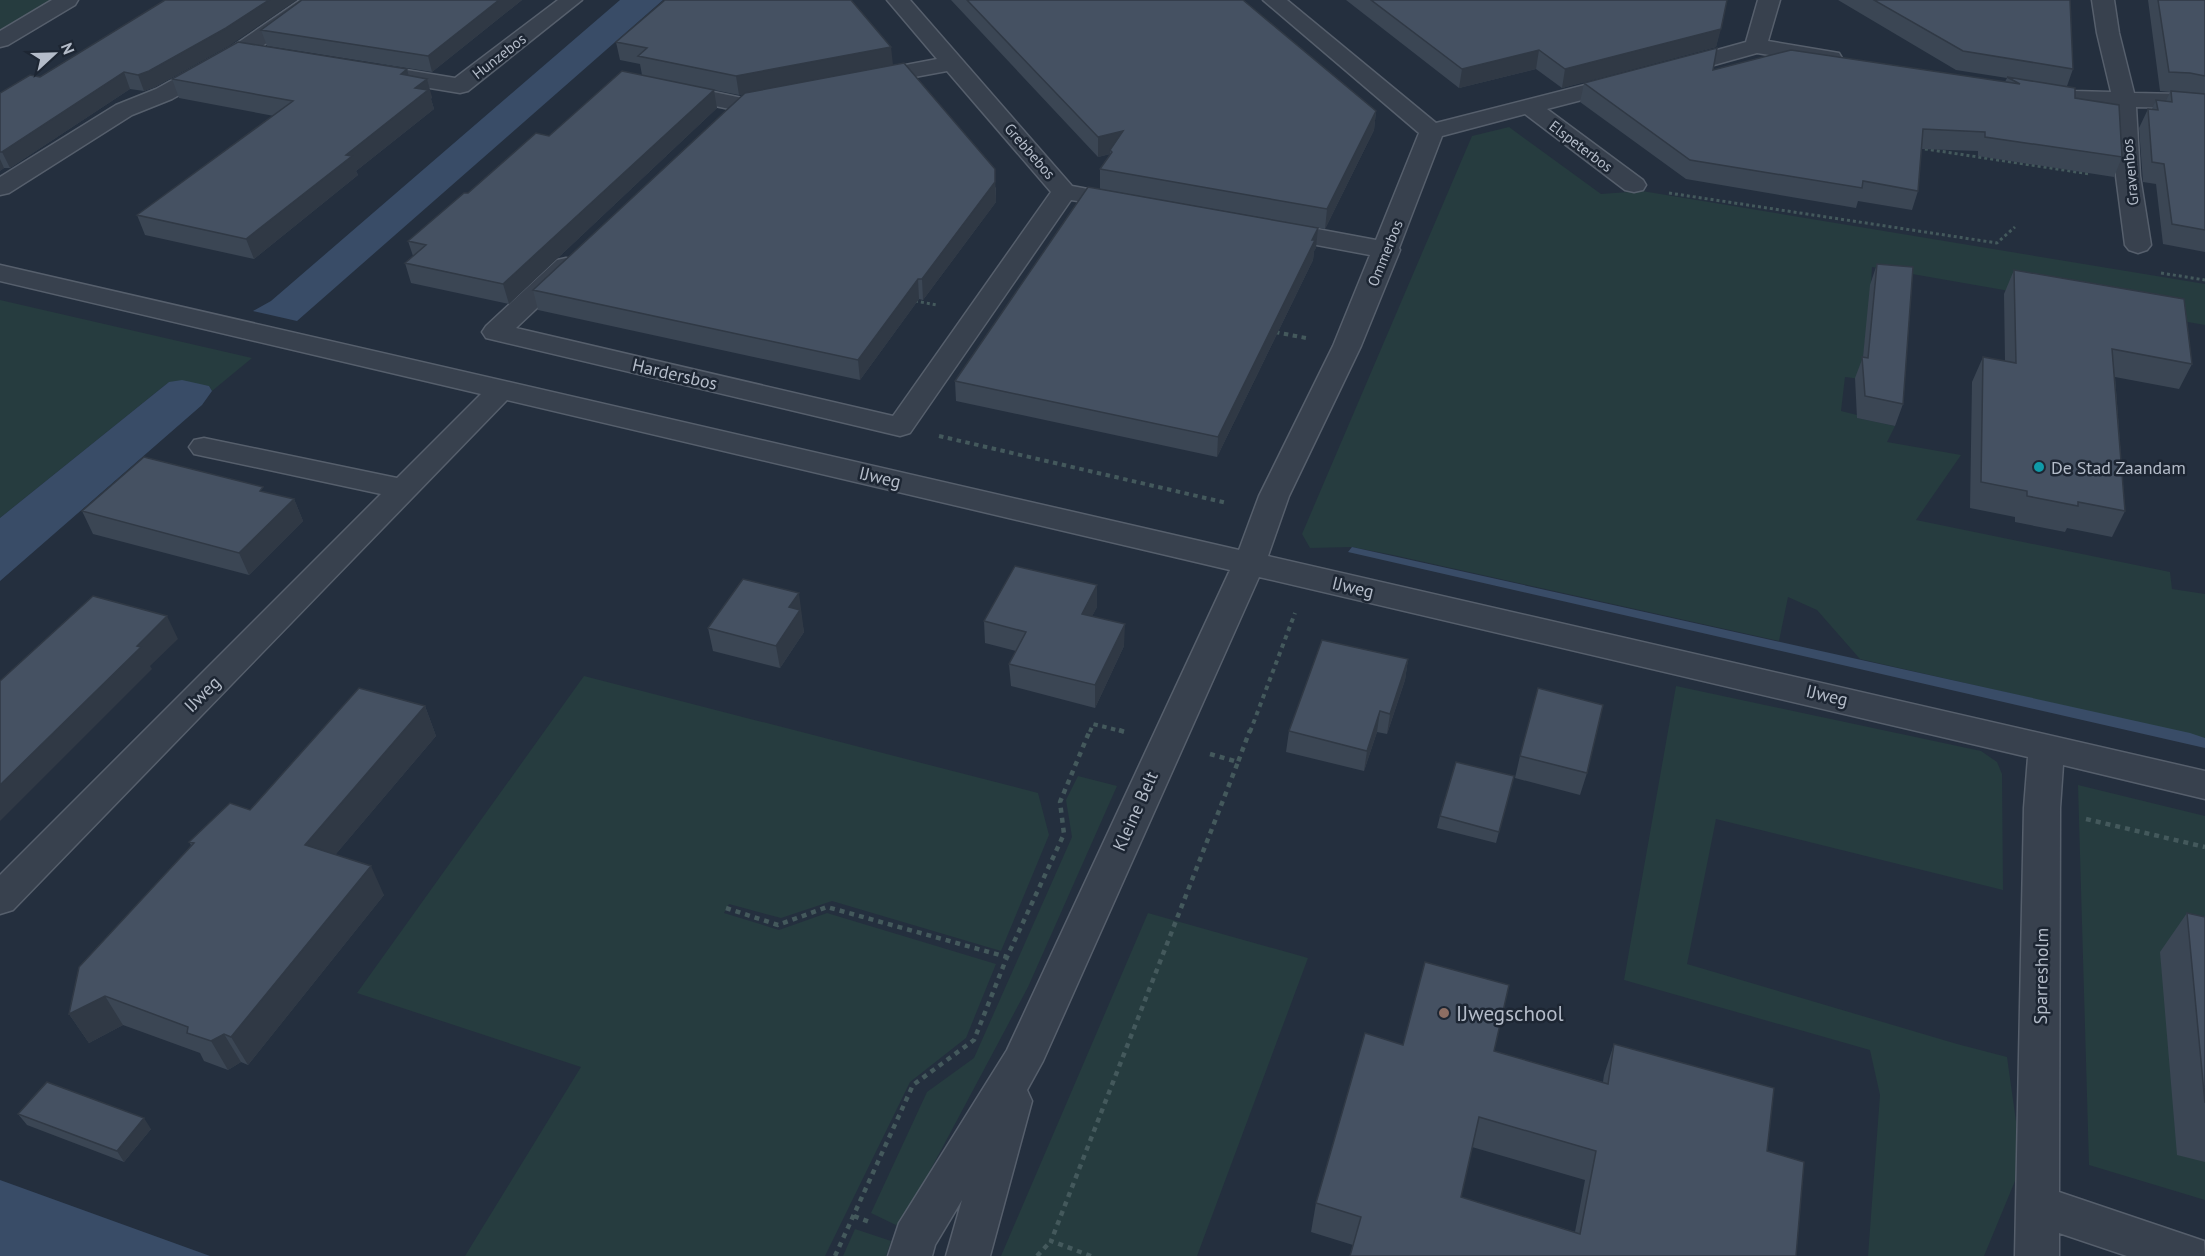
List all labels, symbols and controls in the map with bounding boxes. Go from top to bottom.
north arrow [24,24,84,84]
street label: Hunzebos [468,29,530,83]
text: N [57,40,79,57]
street label: Elspeterbos [1546,116,1616,176]
street label: Grebbebos [1000,119,1060,183]
street label: Gravenbos [2118,138,2142,206]
street label: Ommerbos [1363,217,1407,289]
street label: Hardersbos [630,353,720,395]
place label: De Stad Zaandam [2051,456,2186,479]
marker: De Stad Zaandam [2032,460,2046,474]
street label: IJweg [857,461,903,493]
street label: IJweg [1330,571,1376,603]
street label: IJweg [179,671,225,717]
street label: IJweg [1804,679,1850,711]
street label: Kleine Belt [1107,767,1163,855]
street label: Sparresholm [2029,928,2053,1024]
place label: IJwegschool [1456,1000,1564,1027]
marker: IJwegschool [1437,1006,1451,1020]

